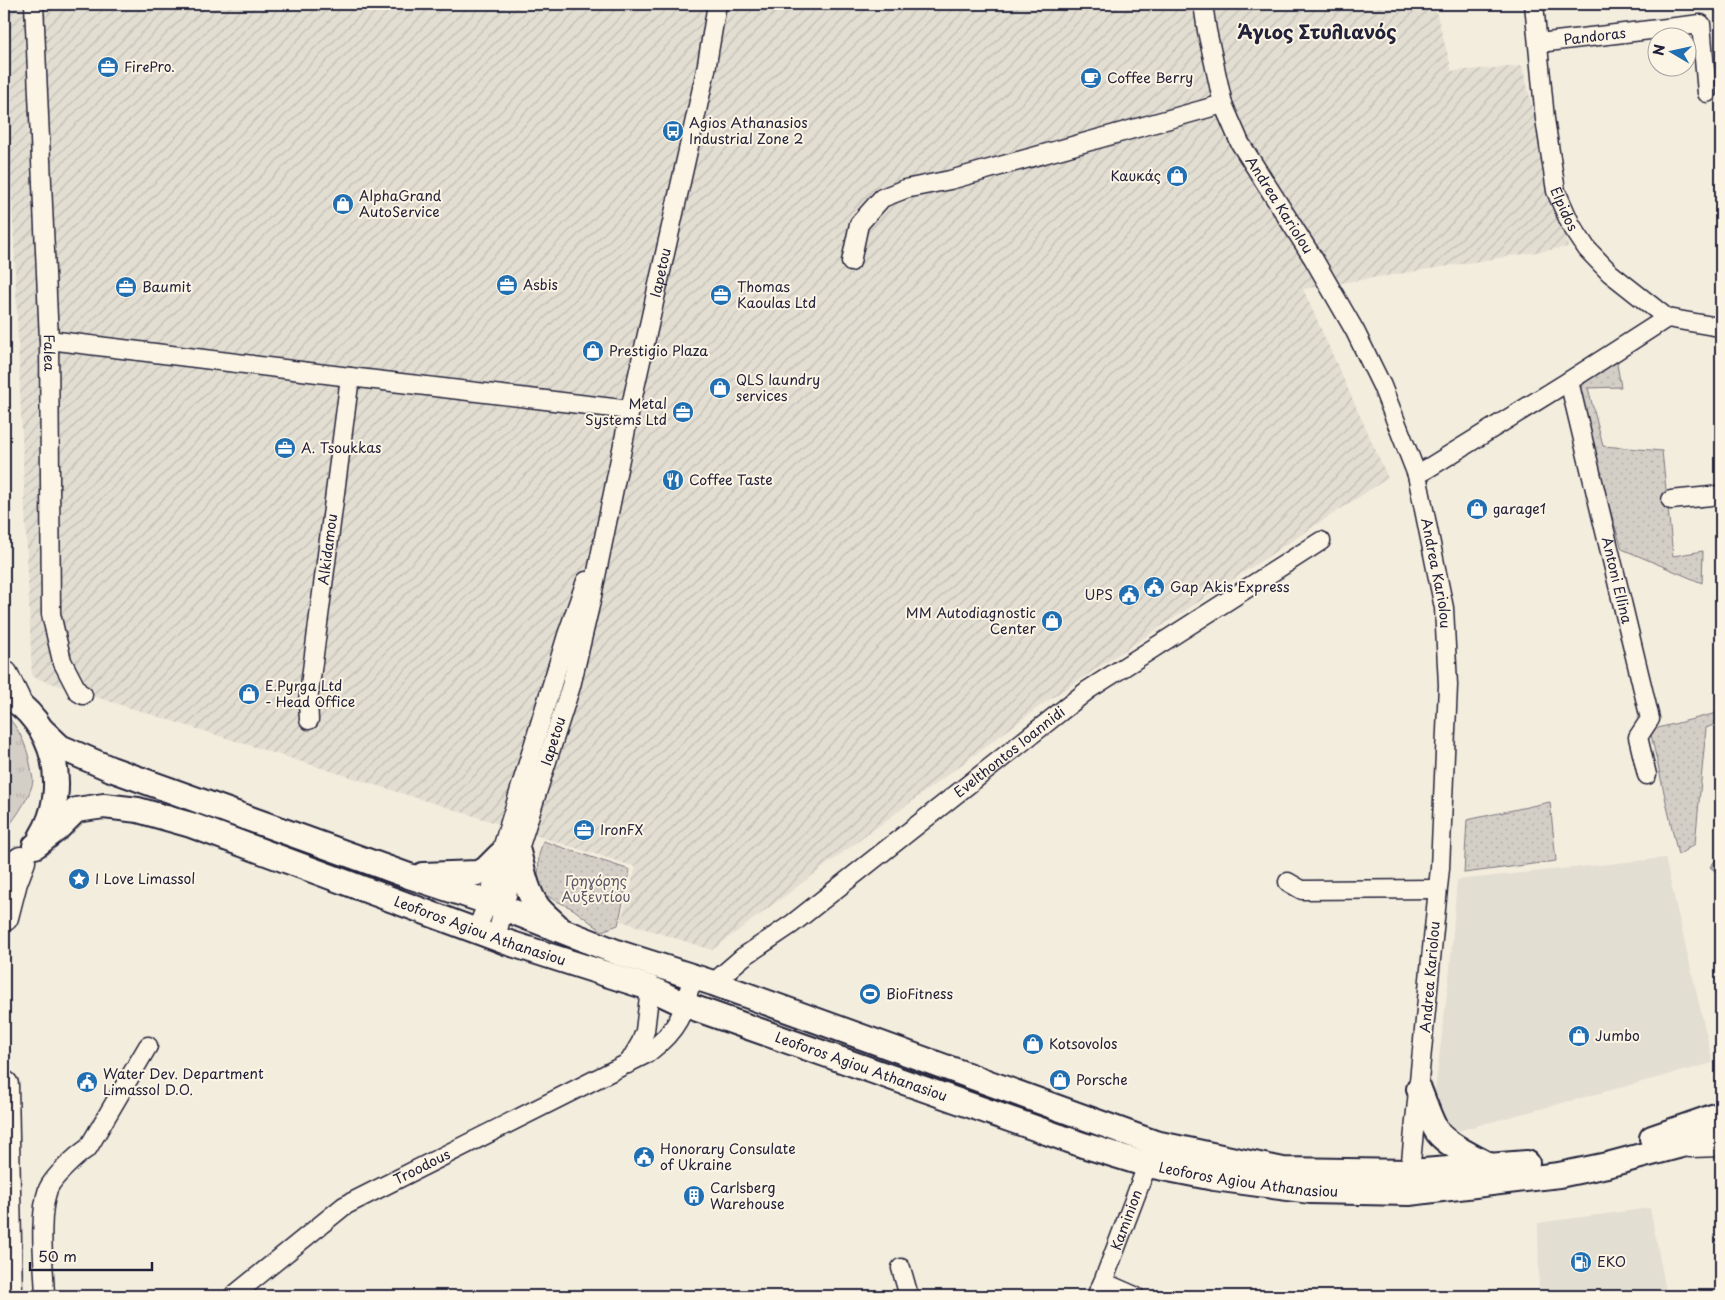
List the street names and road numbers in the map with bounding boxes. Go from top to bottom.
street label: Pandoras [1562,22,1627,50]
street label: Andrea Kariolou [1241,152,1319,258]
street label: Elpidos [1545,183,1583,235]
street label: Iapetou [644,246,676,299]
street label: Falea [39,334,60,371]
street label: Alkidamou [312,512,342,586]
street label: Andrea Kariolou [1416,516,1456,629]
street label: Antoni Ellina [1597,535,1638,626]
street label: Evelthontos Ioannidi [949,701,1069,802]
street label: Iapetou [535,714,571,768]
street label: Leoforos Agiou Athanasiou [391,890,569,970]
street label: Andrea Kariolou [1414,920,1445,1034]
street label: Leoforos Agiou Athanasiou [772,1026,950,1106]
street label: Troodous [390,1143,454,1190]
street label: Leoforos Agiou Athanasiou [1157,1156,1338,1202]
street label: Kaminion [1105,1186,1147,1253]

